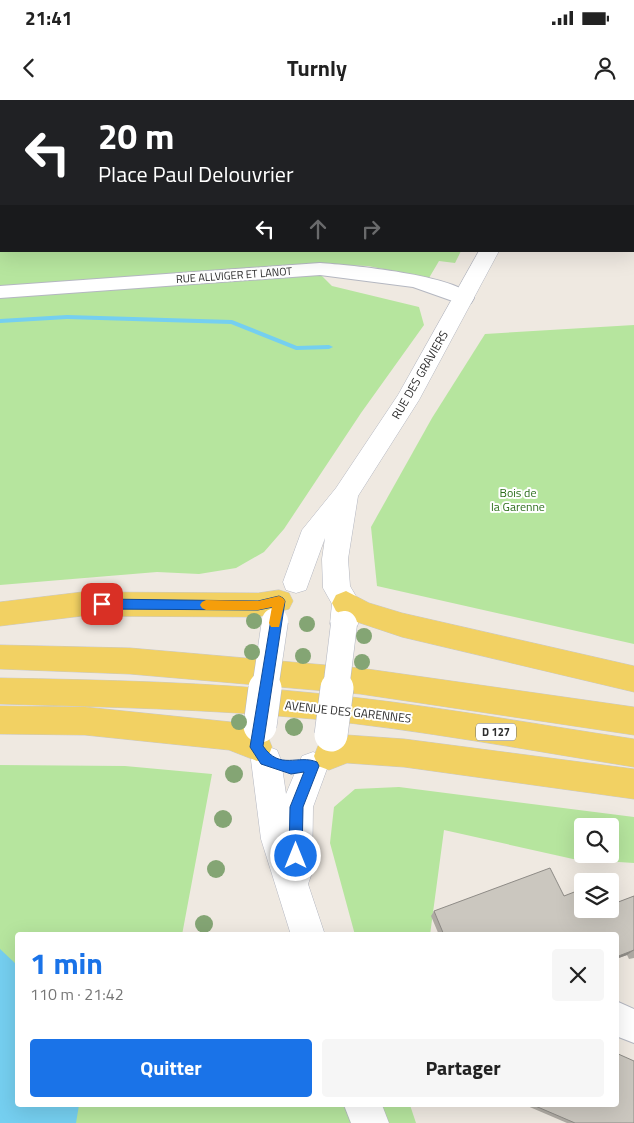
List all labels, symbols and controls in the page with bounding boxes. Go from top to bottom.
text: 21:41 [25,3,72,32]
text: Turnly [287,51,347,85]
icon: back [15,54,43,82]
icon: person [591,54,619,82]
text: 20 m [98,109,174,163]
icon: left [15,120,80,185]
text: Place Paul Delouvrier [98,157,294,191]
icon: left [251,215,279,243]
icon: ahead [304,215,332,243]
icon: right [357,215,385,243]
street label: RUE ALLVIGER ET LANOT [175,263,293,287]
street label: RUE DES GRAVIERS [386,327,453,423]
park label: Bois de la Garenne [491,483,545,516]
pin [81,583,123,625]
icon: arrive [88,590,116,618]
street label: AVENUE DES GARENNES [284,695,412,728]
road number: D 127 [476,724,516,740]
map controls [574,818,619,918]
button: search [574,818,619,863]
position arrow [269,829,321,881]
button: layers [574,873,619,918]
text: 1 min [30,940,103,986]
button: close [552,949,604,1001]
text: 110 m · 21:42 [30,982,124,1006]
button: Quitter [30,1039,312,1097]
button: Partager [322,1039,604,1097]

